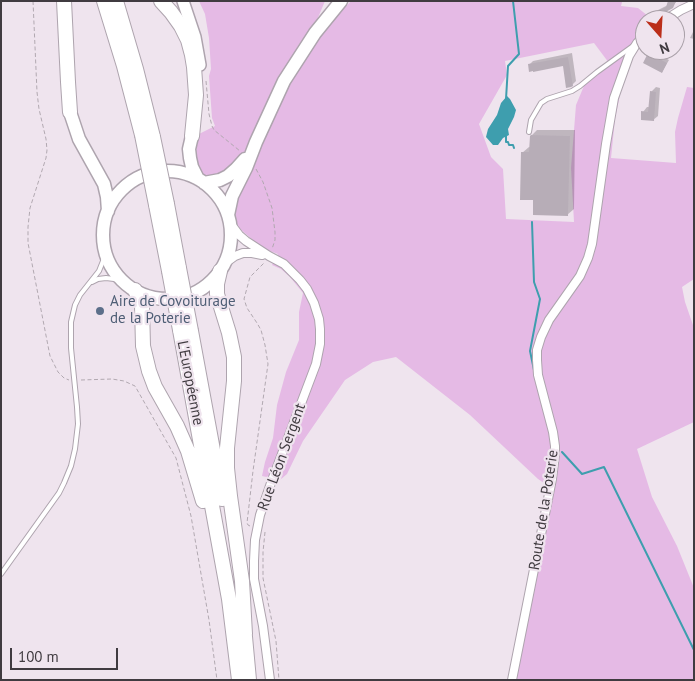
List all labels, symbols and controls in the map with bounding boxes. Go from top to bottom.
north arrow [635,10,685,60]
text: N [657,38,672,58]
place label: Aire de Covoiturage de la Poterie [110,293,236,328]
marker: Aire de Covoiturage de la Poterie [94,305,106,317]
street label: L'Européenne [173,339,207,427]
street label: Rue Léon Sergent [254,401,310,513]
street label: Route de la Poterie [526,449,562,571]
scale bar [12,638,120,670]
text: 100 m [18,647,59,666]

